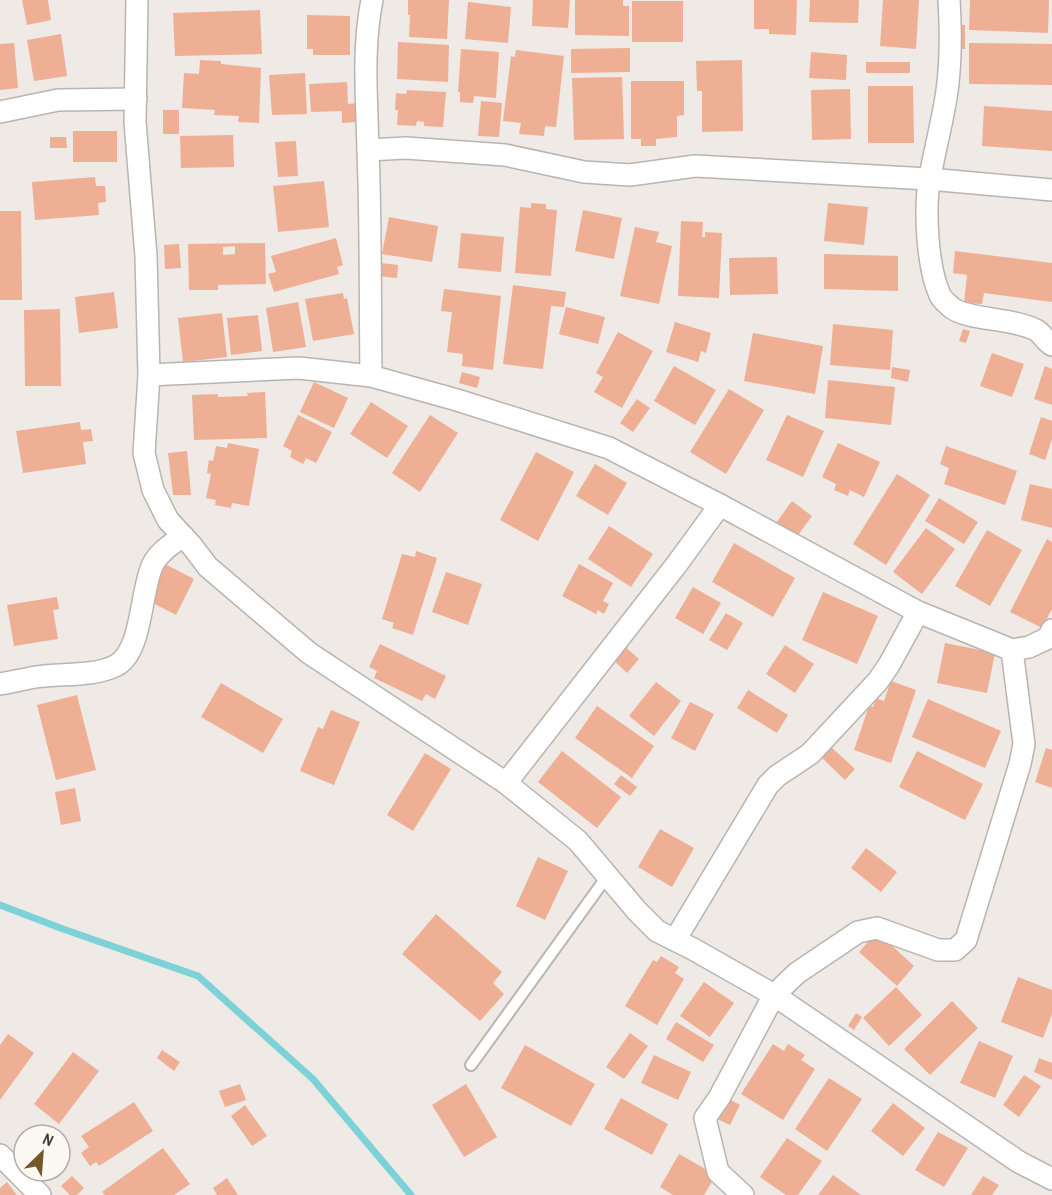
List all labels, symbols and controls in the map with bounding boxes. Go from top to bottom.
north arrow [12,1123,72,1183]
text: N [39,1127,57,1151]

